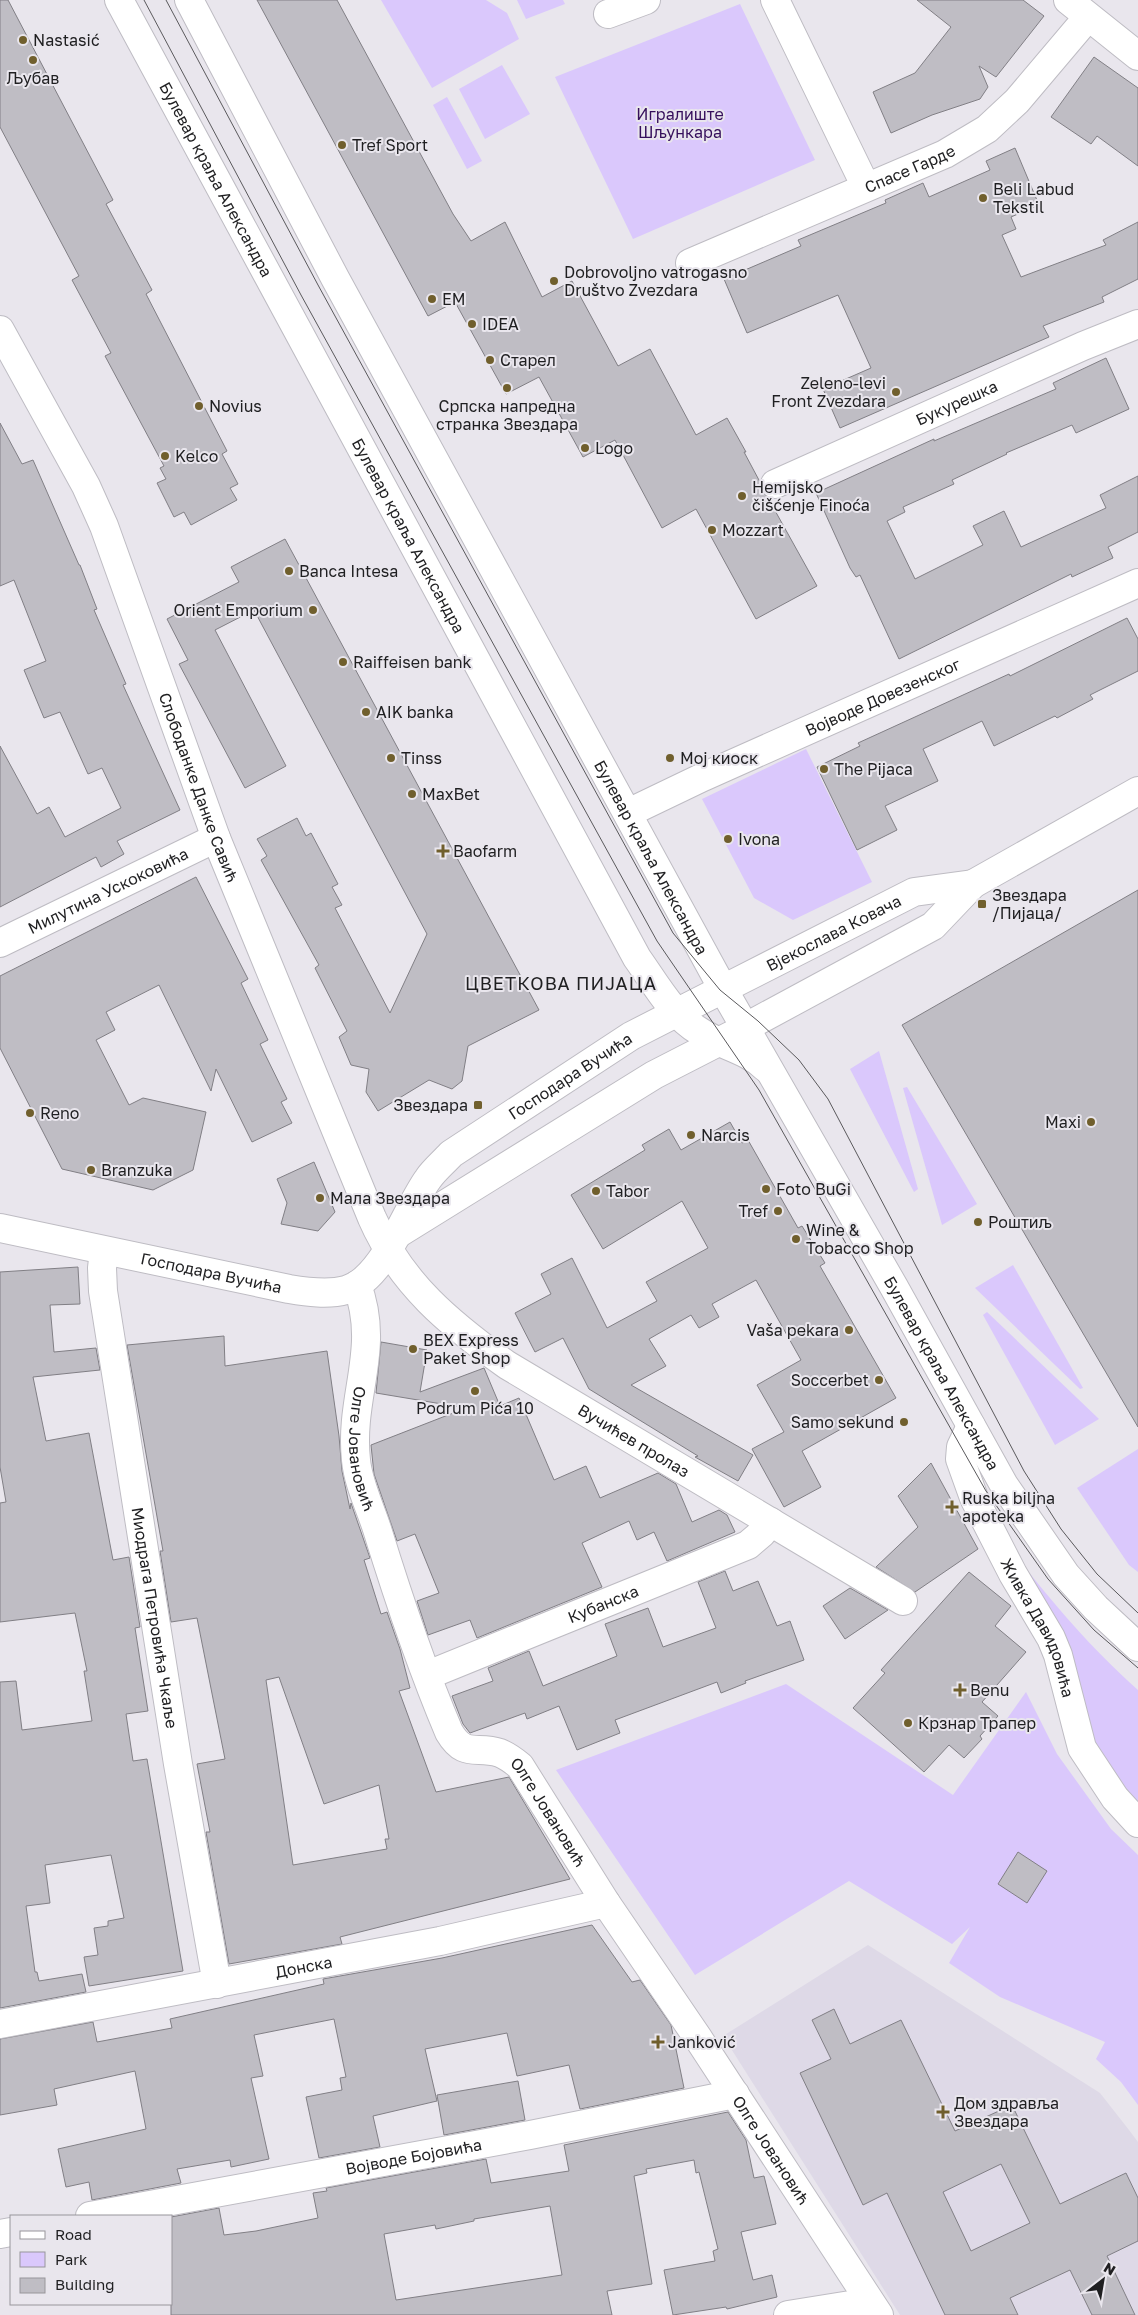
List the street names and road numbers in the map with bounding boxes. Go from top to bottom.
street label: Булевар краља Александра [155,78,277,280]
street label: Спасе Гарде [861,140,959,197]
street label: Букурешка [913,376,1001,430]
street label: Булевар краља Александра [348,435,469,637]
street label: Војводе Довезенског [802,653,964,740]
street label: Слободанке Данке Савић [155,690,243,885]
street label: Булевар краља Александра [590,757,712,958]
street label: Милутина Ускоковића [24,843,191,938]
street label: Вјекослава Ковача [763,890,904,975]
street label: Господара Вучића [505,1028,636,1124]
street label: Господара Вучића [139,1248,284,1297]
street label: Булевар краља Александра [880,1273,1004,1474]
street label: Олге Јовановић [345,1385,380,1514]
street label: Вучићев пролаз [574,1400,693,1481]
street label: Миодрага Петровића Чкаље [127,1506,182,1730]
street label: Живка Давидовића [997,1555,1079,1700]
street label: Кубанска [565,1581,641,1627]
street label: Олге Јовановић [507,1753,591,1870]
street label: Донска [273,1952,334,1982]
street label: Олге Јовановић [728,2092,814,2208]
street label: Војводе Бојовића [344,2134,483,2179]

